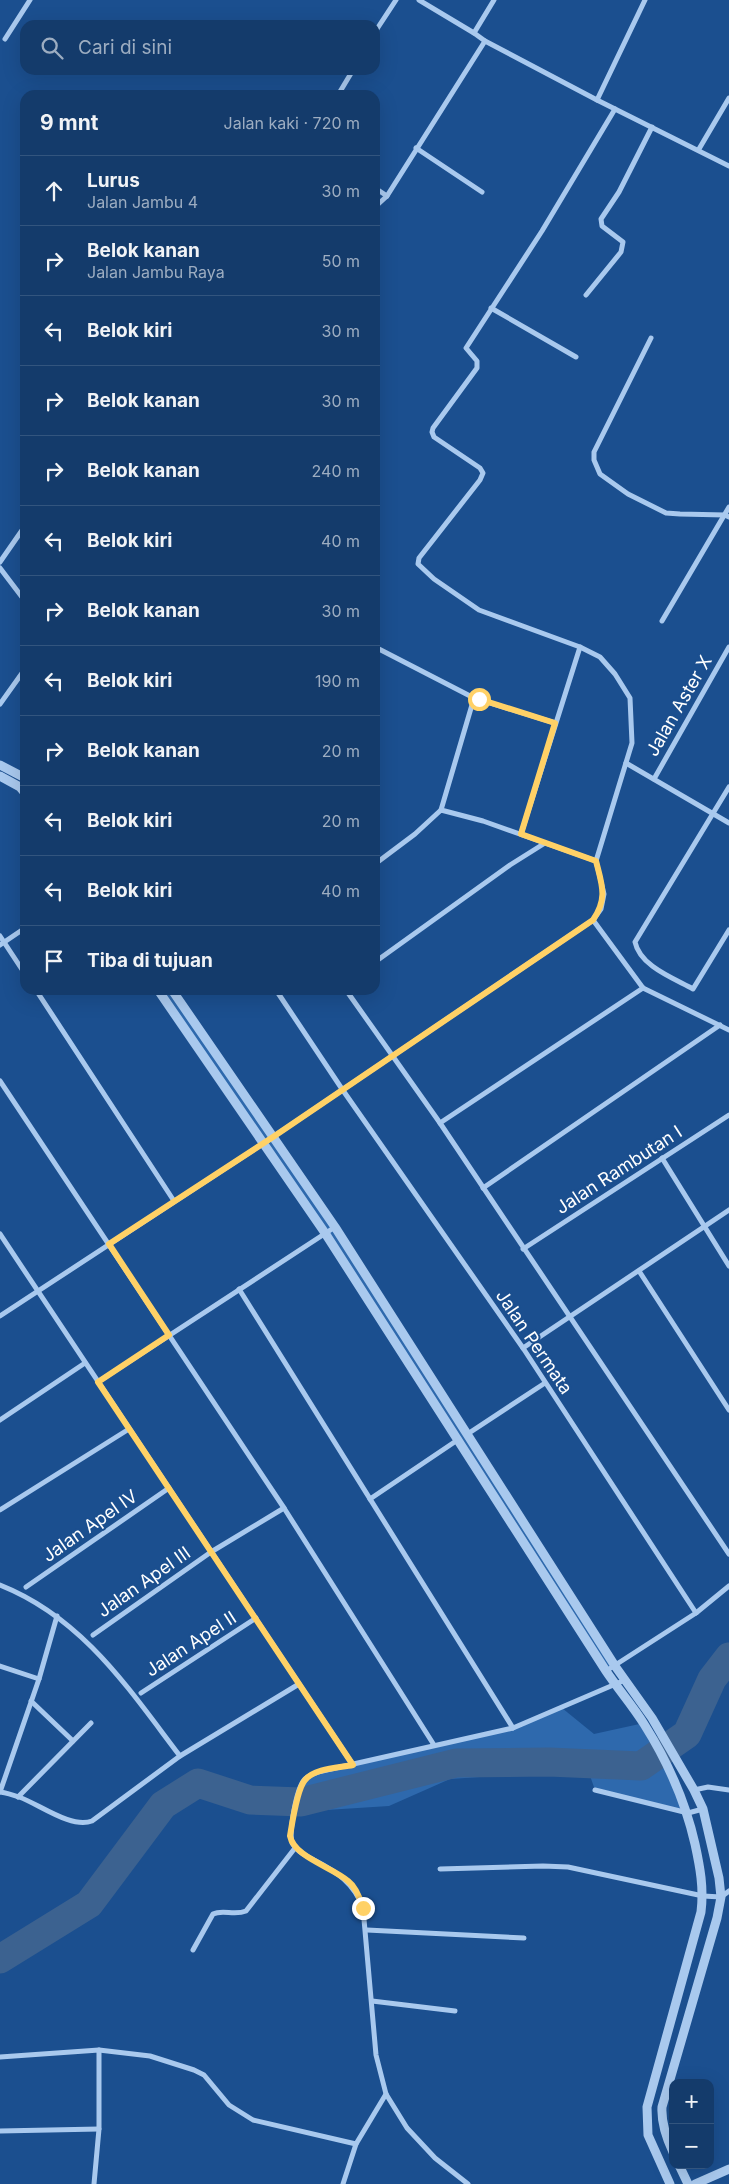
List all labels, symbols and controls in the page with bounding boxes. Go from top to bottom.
search box [20,20,380,75]
icon: search [38,34,66,62]
text: Cari di sini [78,36,172,59]
text: 9 mnt [40,110,99,135]
text: Jalan kaki · 720 m [224,113,360,133]
text: Lurus [87,169,140,192]
icon: ahead [40,177,68,205]
text: 30 m [322,181,360,201]
text: Jalan Jambu 4 [87,192,198,212]
text: Belok kanan [87,239,200,262]
icon: right [40,247,68,275]
text: 50 m [322,251,360,271]
text: Jalan Jambu Raya [87,262,225,282]
icon: left [40,317,68,345]
text: Belok kiri [87,319,172,342]
text: 30 m [322,321,360,341]
icon: right [40,387,68,415]
text: Belok kanan [87,389,200,412]
text: 30 m [322,391,360,411]
icon: right [40,457,68,485]
text: Belok kanan [87,459,200,482]
text: 240 m [312,461,360,481]
icon: left [40,527,68,555]
text: Belok kiri [87,529,172,552]
text: 40 m [321,531,360,551]
icon: right [40,597,68,625]
text: Belok kanan [87,599,200,622]
text: 30 m [322,601,360,621]
street label: Jalan Aster X [641,652,716,760]
icon: left [40,667,68,695]
text: Belok kiri [87,669,172,692]
text: 190 m [315,671,360,691]
route start [468,688,491,711]
icon: right [40,737,68,765]
text: Belok kanan [87,739,200,762]
text: 20 m [322,741,360,761]
icon: left [40,807,68,835]
text: Belok kiri [87,809,172,832]
text: 20 m [322,811,360,831]
icon: left [40,877,68,905]
text: Belok kiri [87,879,172,902]
text: 40 m [321,881,360,901]
icon: arrive [40,947,68,975]
text: Tiba di tujuan [87,949,213,972]
street label: Jalan Rambutan I [552,1121,686,1218]
street label: Jalan Permata [492,1285,577,1398]
street label: Jalan Apel IV [38,1485,141,1566]
street label: Jalan Apel III [93,1542,194,1621]
street label: Jalan Apel II [142,1607,240,1681]
route end [352,1897,375,1920]
map controls [669,2079,714,2169]
button: + [669,2079,714,2124]
button: − [669,2124,714,2169]

